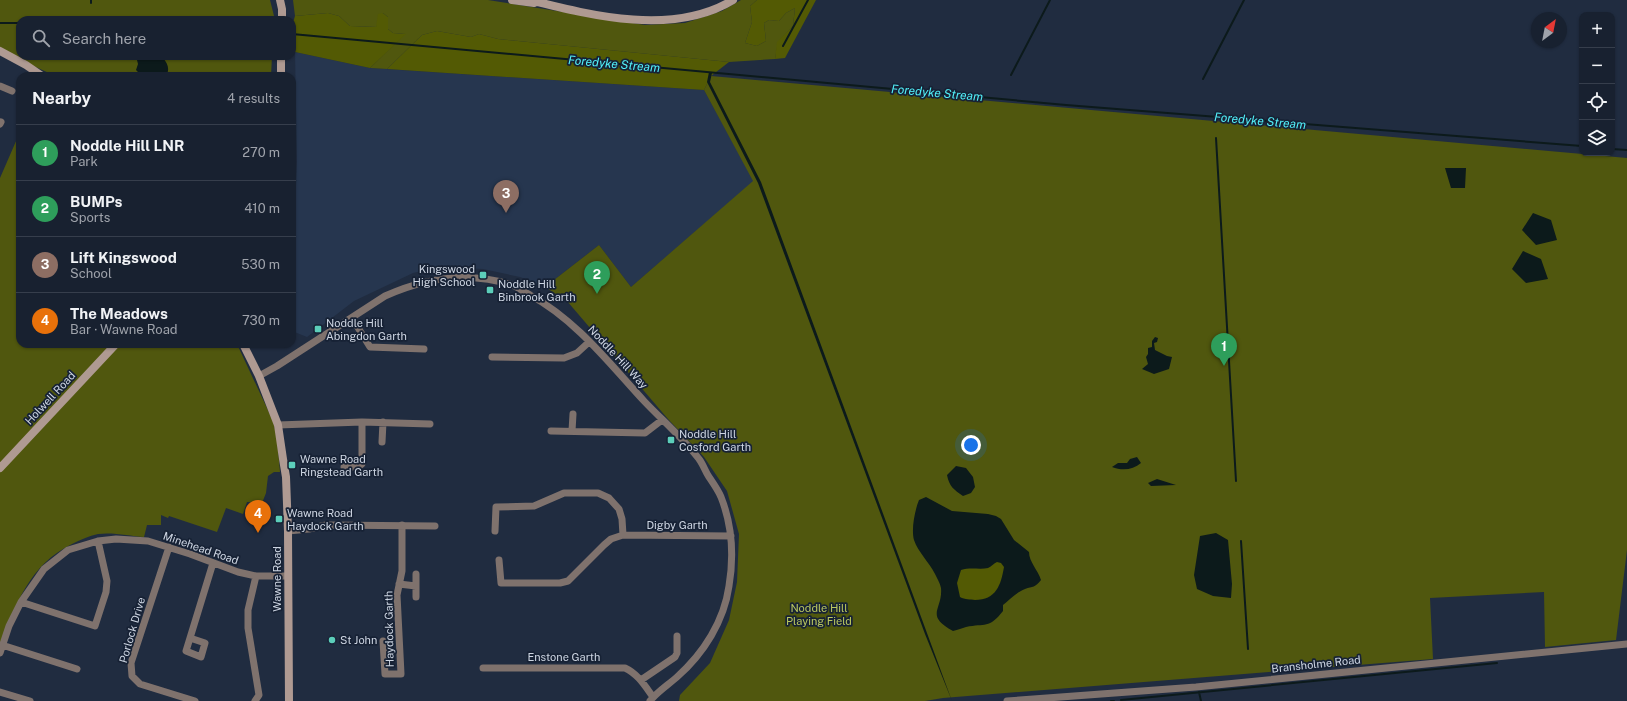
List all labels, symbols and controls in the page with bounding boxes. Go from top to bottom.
north arrow [1531,12,1567,48]
map controls [1579,12,1615,156]
button: + [1579,12,1615,48]
search box [16,16,296,60]
icon: search [30,27,52,49]
text: Search here [62,30,146,47]
button: − [1579,48,1615,84]
water label: Foredyke Stream [567,53,661,75]
water label: Foredyke Stream [890,82,984,104]
button: locate [1579,84,1615,120]
text: Nearby [32,88,91,108]
text: 4 results [227,91,280,106]
water label: Foredyke Stream [1213,110,1307,132]
button: layers [1579,120,1615,156]
text: Noddle Hill LNR [70,137,184,154]
text: 1 [42,145,48,160]
text: 270 m [242,145,280,160]
text: Park [70,154,98,169]
pin: 3 [493,180,519,213]
text: BUMPs [70,193,122,210]
text: 2 [41,201,49,216]
text: 410 m [244,201,280,216]
text: Sports [70,210,110,225]
text: Lift Kingswood [70,249,177,266]
text: 3 [41,257,49,272]
text: 530 m [241,257,280,272]
pin: 2 [584,261,610,294]
place label: Kingswood High School [413,263,475,288]
text: School [70,266,112,281]
marker: Kingswood High School [478,270,488,280]
place label: Noddle Hill Binbrook Garth [498,278,576,303]
marker: Noddle Hill Binbrook Garth [485,285,495,295]
text: The Meadows [70,305,168,322]
text: 4 [41,313,49,328]
text: 730 m [242,313,280,328]
place label: Noddle Hill Abingdon Garth [326,317,407,342]
text: Bar · Wawne Road [70,322,178,337]
street label: Noddle Hill Way [586,323,650,391]
marker: Noddle Hill Abingdon Garth [313,324,323,334]
pin: 1 [1211,333,1237,366]
street label: Holwell Road [23,369,77,427]
place label: Noddle Hill Cosford Garth [679,428,751,453]
marker: Noddle Hill Cosford Garth [666,435,676,445]
your location [961,435,981,455]
place label: Wawne Road Ringstead Garth [300,453,383,478]
marker: Wawne Road Ringstead Garth [287,460,297,470]
pin: 4 [245,500,271,533]
place label: Wawne Road Haydock Garth [287,507,364,532]
marker: Wawne Road Haydock Garth [274,514,284,524]
street label: Digby Garth [646,519,708,531]
street label: Minehead Road [162,529,240,567]
street label: Wawne Road [271,546,283,612]
street label: Haydock Garth [382,591,396,667]
street label: Porlock Drive [117,596,147,664]
park label: Noddle Hill Playing Field [786,602,852,627]
place label: St John [340,634,377,646]
marker: St John [327,635,337,645]
street label: Enstone Garth [528,651,600,663]
street label: Bransholme Road [1271,653,1361,675]

